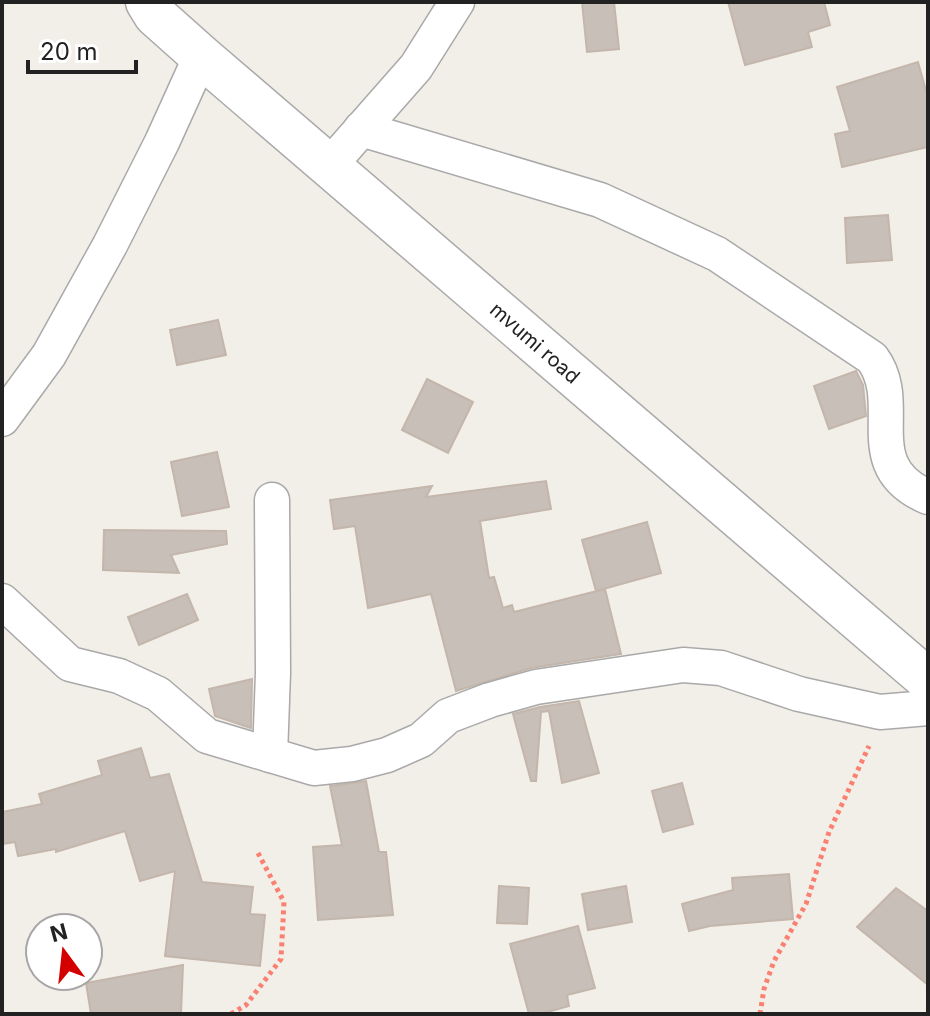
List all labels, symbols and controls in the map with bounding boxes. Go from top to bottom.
scale bar [28,24,136,74]
text: 20 m [40,37,98,66]
street label: mvumi road [485,297,585,389]
north arrow [24,912,104,992]
text: N [47,918,70,947]

